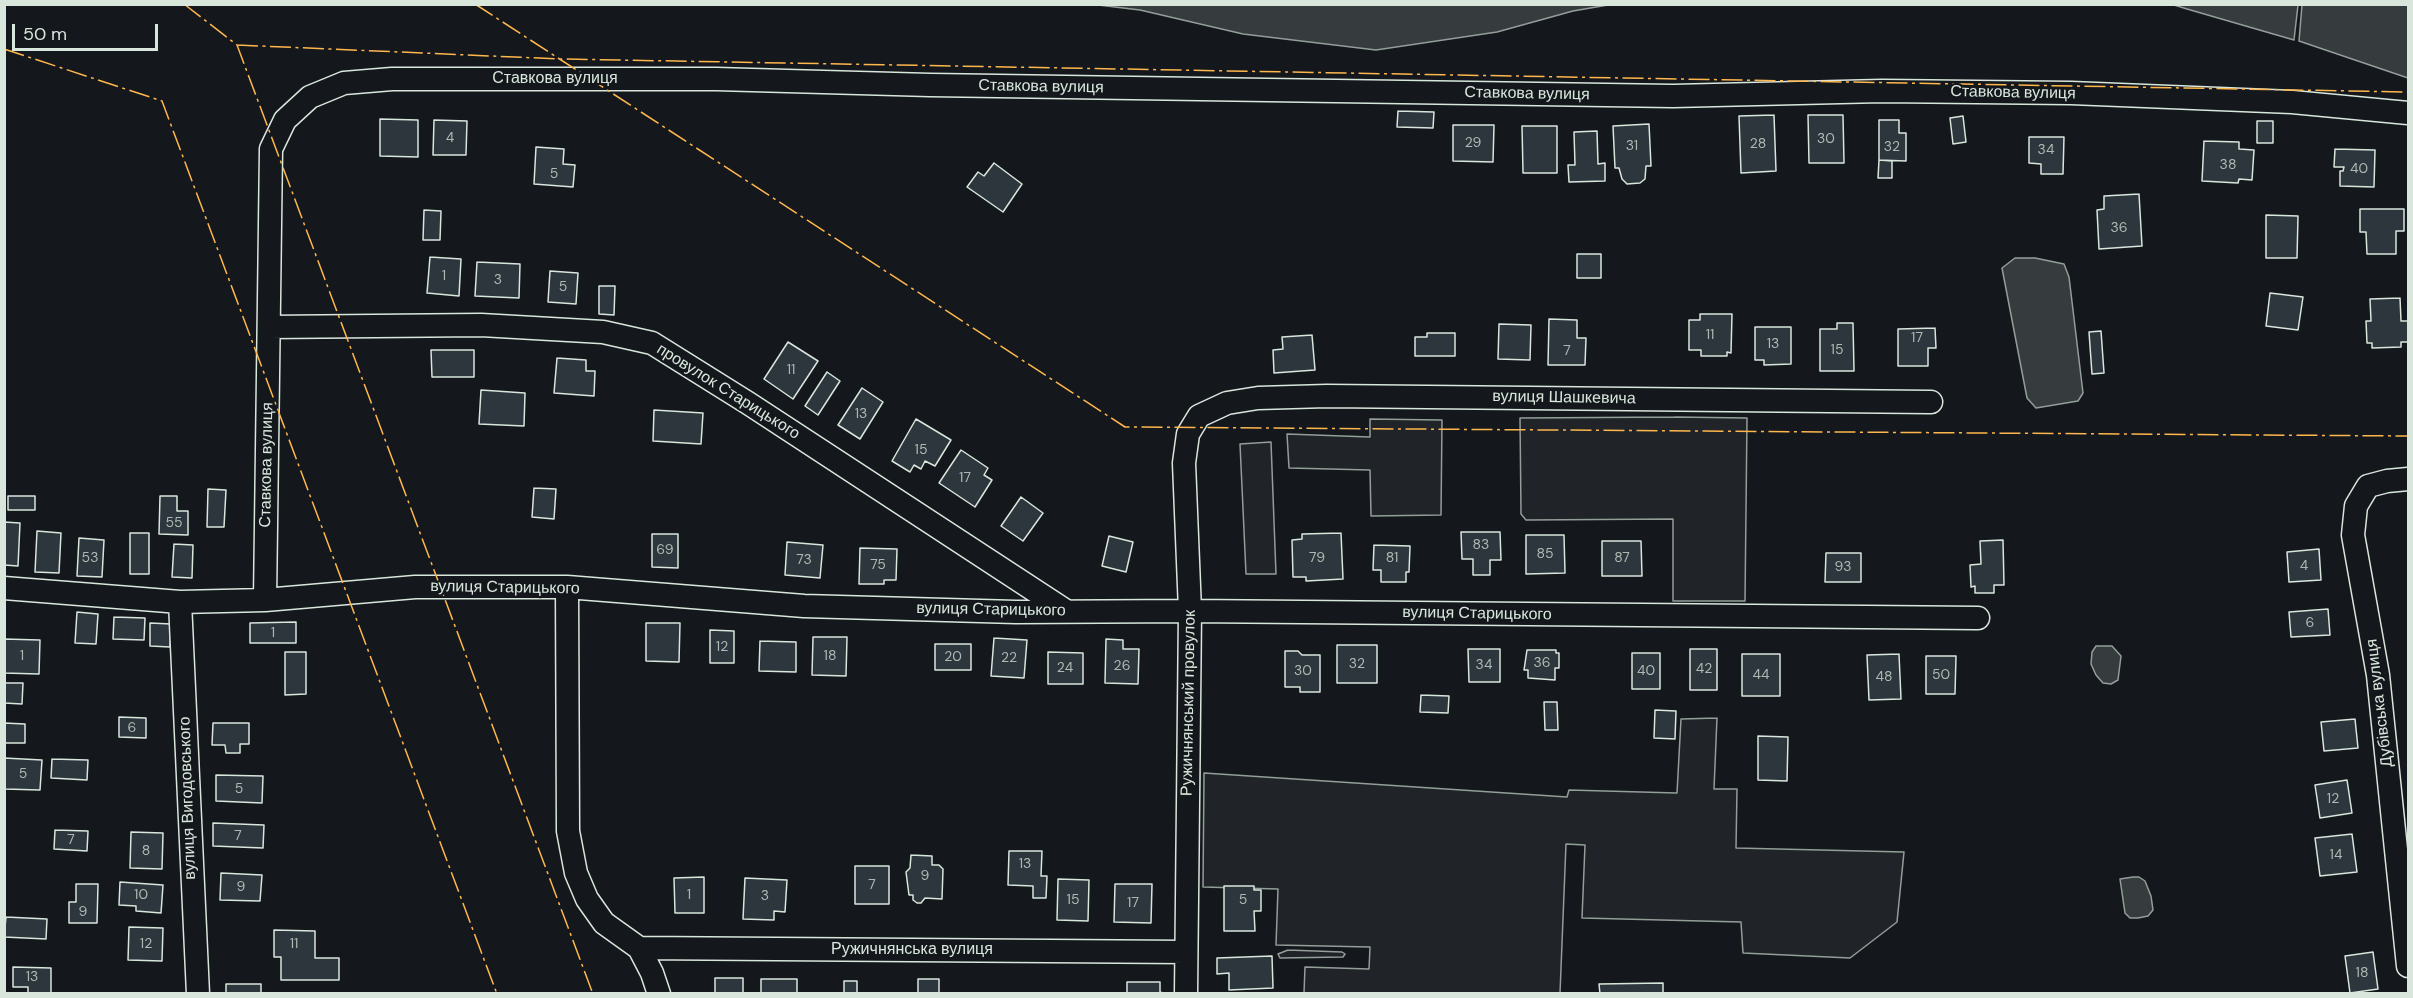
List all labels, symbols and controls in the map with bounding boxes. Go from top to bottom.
scale bar [15,12,160,50]
text: 50 m [23,22,67,46]
street label: Ставкова вулиця [492,69,618,89]
street label: Ставкова вулиця [978,76,1104,98]
street label: Ставкова вулиця [1950,82,2076,104]
street label: Ставкова вулиця [1464,83,1590,105]
house number: 4 [446,130,454,146]
house number: 30 [1817,131,1835,147]
house number: 29 [1465,135,1481,151]
house number: 28 [1750,136,1766,152]
house number: 31 [1626,138,1638,154]
house number: 32 [1884,139,1900,155]
house number: 34 [2038,142,2054,158]
house number: 38 [2220,157,2236,173]
house number: 40 [2350,161,2368,177]
house number: 5 [550,166,558,182]
house number: 36 [2110,220,2128,236]
house number: 1 [442,268,446,284]
house number: 3 [494,272,502,288]
house number: 5 [559,279,567,295]
house number: 11 [1706,327,1714,343]
house number: 17 [1911,330,1923,346]
house number: 13 [1767,336,1779,352]
street label: провулок Старицького [653,340,803,444]
house number: 15 [1831,342,1843,358]
house number: 7 [1563,343,1571,359]
house number: 11 [787,362,795,378]
street label: вулиця Шашкевича [1492,387,1636,409]
street label: Ставкова вулиця [256,402,278,528]
house number: 13 [855,406,867,422]
house number: 15 [915,442,927,458]
house number: 17 [959,470,971,486]
house number: 55 [165,515,183,531]
house number: 83 [1473,537,1489,553]
house number: 69 [656,542,674,558]
house number: 85 [1536,546,1554,562]
house number: 53 [82,550,98,566]
house number: 79 [1309,550,1325,566]
house number: 81 [1386,550,1398,566]
house number: 87 [1614,550,1630,566]
house number: 73 [796,552,812,568]
house number: 75 [870,557,886,573]
house number: 4 [2300,558,2308,574]
house number: 93 [1835,559,1851,575]
street label: вулиця Старицького [430,577,580,599]
street label: вулиця Старицького [916,599,1066,621]
street label: вулиця Старицького [1402,603,1552,625]
street label: Ружичнянський провулок [1178,610,1200,796]
house number: 6 [2306,615,2314,631]
house number: 1 [271,625,275,641]
street label: Дубівська вулиця [2363,638,2397,768]
house number: 12 [716,639,728,655]
house number: 1 [20,648,24,664]
house number: 18 [824,648,836,664]
house number: 20 [944,649,962,665]
house number: 22 [1001,650,1017,666]
house number: 36 [1533,655,1551,671]
house number: 32 [1349,656,1365,672]
house number: 34 [1476,657,1492,673]
house number: 26 [1114,658,1130,674]
house number: 24 [1057,660,1073,676]
house number: 42 [1696,661,1712,677]
house number: 30 [1294,663,1312,679]
house number: 40 [1637,663,1655,679]
house number: 44 [1753,667,1769,683]
house number: 50 [1932,667,1950,683]
house number: 48 [1875,669,1893,685]
street label: вулиця Вигодовського [176,716,200,880]
house number: 6 [128,720,136,736]
house number: 5 [19,766,27,782]
house number: 5 [235,781,243,797]
house number: 12 [2327,791,2339,807]
house number: 7 [234,828,242,844]
house number: 7 [67,832,75,848]
house number: 8 [142,843,150,859]
house number: 14 [2330,847,2342,863]
house number: 13 [1019,856,1031,872]
house number: 9 [921,868,929,884]
house number: 7 [868,877,876,893]
house number: 9 [237,879,245,895]
house number: 10 [134,887,148,903]
house number: 1 [687,887,691,903]
house number: 3 [761,888,769,904]
house number: 15 [1067,892,1079,908]
house number: 5 [1239,892,1247,908]
house number: 17 [1127,895,1139,911]
house number: 9 [79,904,87,920]
house number: 12 [140,936,152,952]
house number: 11 [290,936,298,952]
street label: Ружичнянська вулиця [831,940,993,960]
house number: 18 [2356,965,2368,981]
house number: 13 [26,969,38,985]

